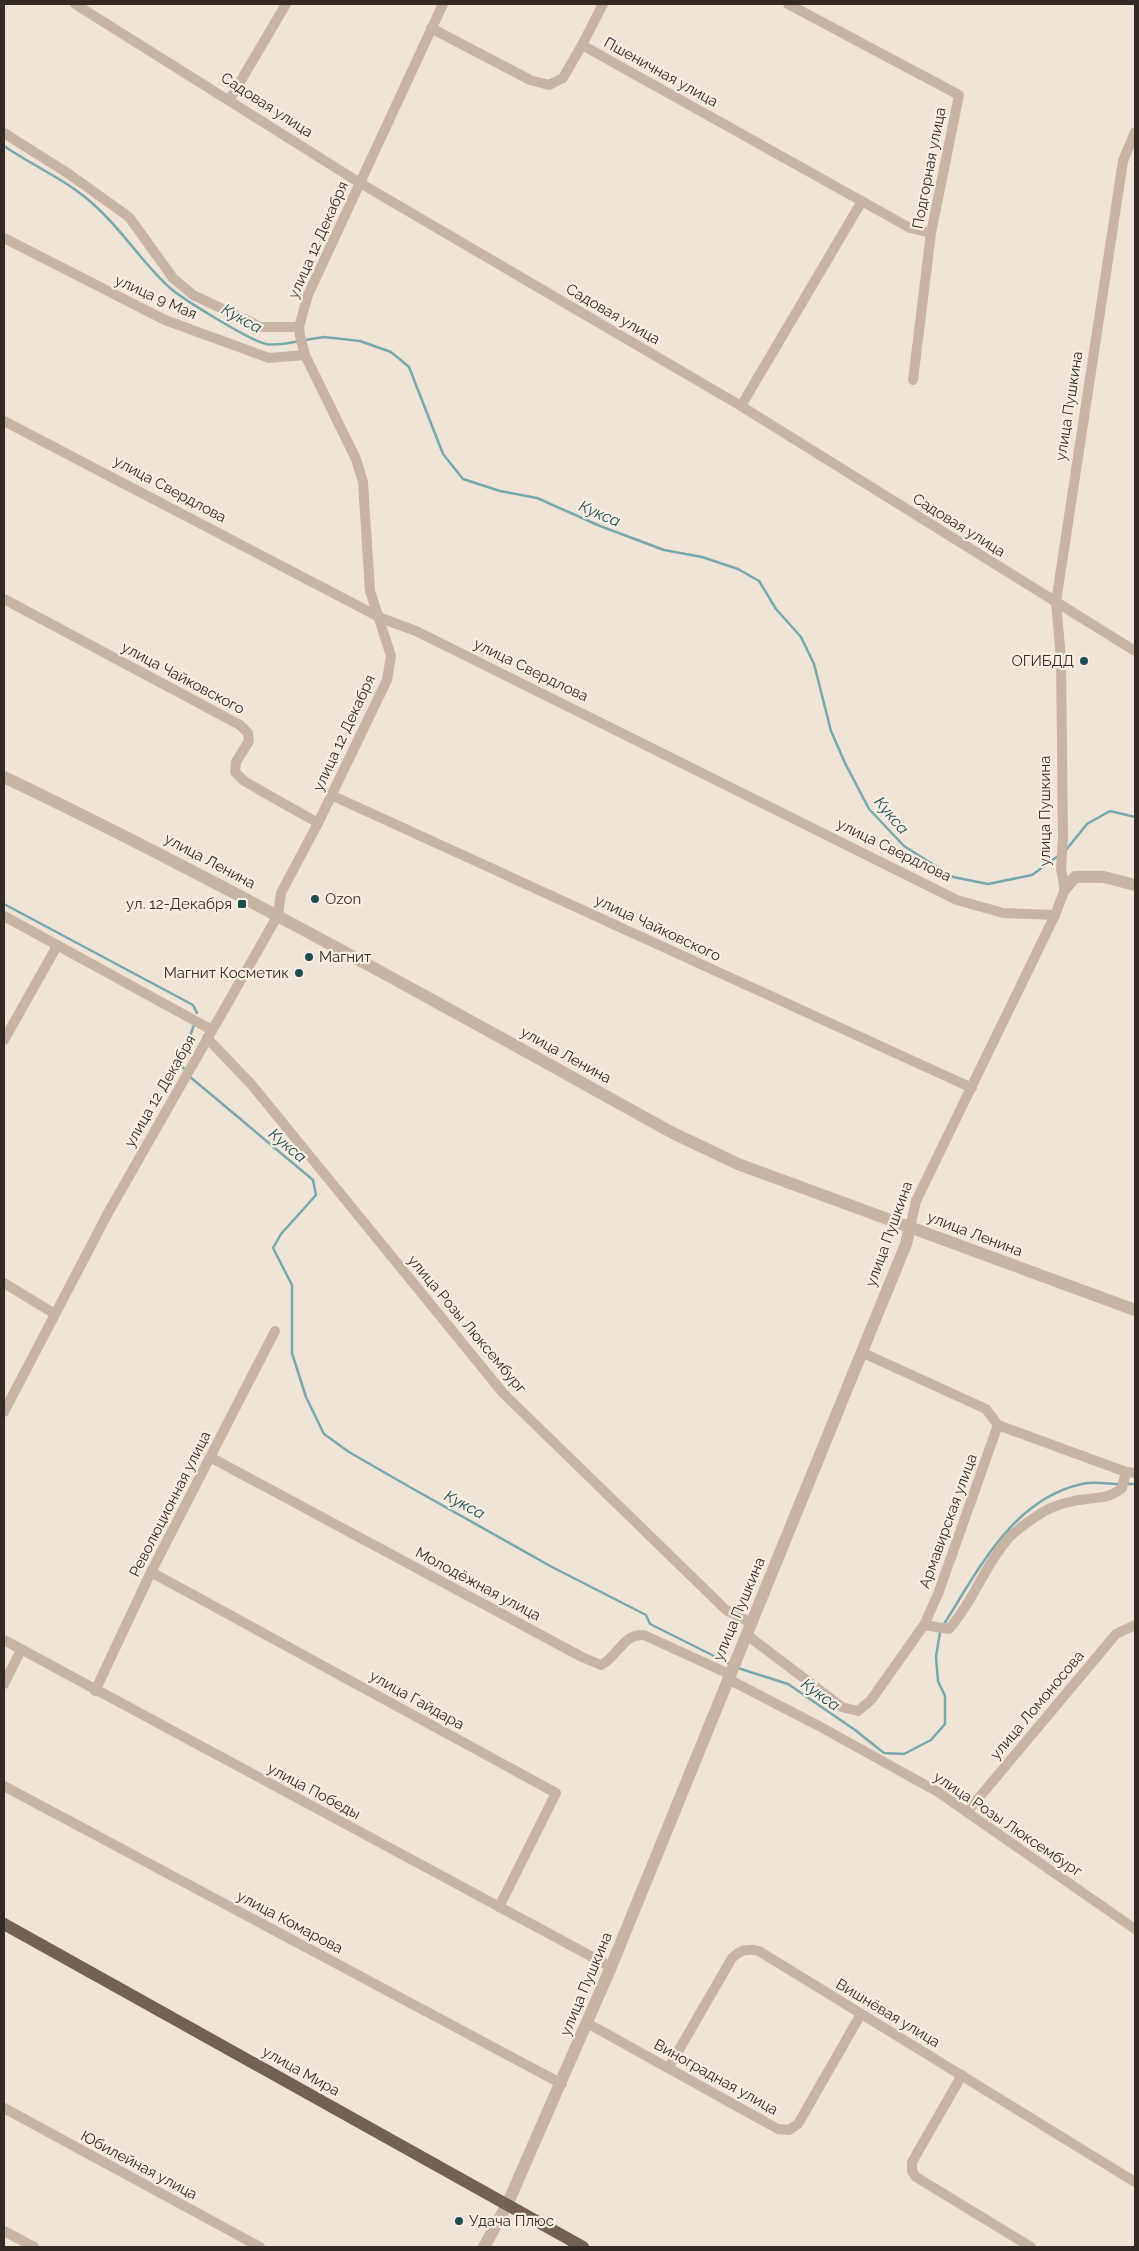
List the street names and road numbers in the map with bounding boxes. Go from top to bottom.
street label: Пшеничная улица [601,33,721,111]
street label: Садовая улица [218,69,316,141]
street label: Подгорная улица [908,106,950,230]
street label: улица 12 Декабря [284,179,352,301]
street label: улица 9 Мая [112,271,200,323]
street label: Садовая улица [563,280,663,348]
street label: улица Пушкина [1051,350,1087,462]
street label: улица Свердлова [111,452,229,526]
street label: Садовая улица [909,489,1009,561]
street label: улица Свердлова [471,635,591,705]
street label: улица Чайковского [118,638,248,718]
street label: улица 12 Декабря [309,672,379,794]
street label: улица Пушкина [1036,756,1054,866]
street label: улица Свердлова [834,815,954,885]
street label: улица Ленина [161,829,259,893]
street label: улица Чайковского [592,891,724,965]
street label: улица Ленина [518,1023,614,1087]
street label: улица 12 Декабря [121,1032,199,1150]
street label: улица Пушкина [862,1179,916,1289]
street label: улица Ленина [925,1208,1025,1260]
street label: улица Розы Люксембург [404,1251,530,1397]
street label: Революционная улица [125,1428,215,1580]
street label: Армавирская улица [915,1451,981,1591]
street label: Молодёжная улица [412,1543,544,1625]
street label: улица Пушкина [709,1555,769,1663]
street label: улица Ломоносова [986,1647,1088,1763]
street label: улица Гайдара [367,1667,467,1733]
street label: улица Победы [264,1759,364,1823]
street label: улица Розы Люксембург [930,1768,1086,1880]
street label: улица Комарова [234,1887,346,1957]
street label: улица Пушкина [556,1930,616,2038]
street label: Вишнёвая улица [833,1975,943,2051]
street label: Виноградная улица [651,2035,781,2119]
street label: улица Мира [259,2042,343,2100]
street label: Юбилейная улица [78,2127,200,2203]

